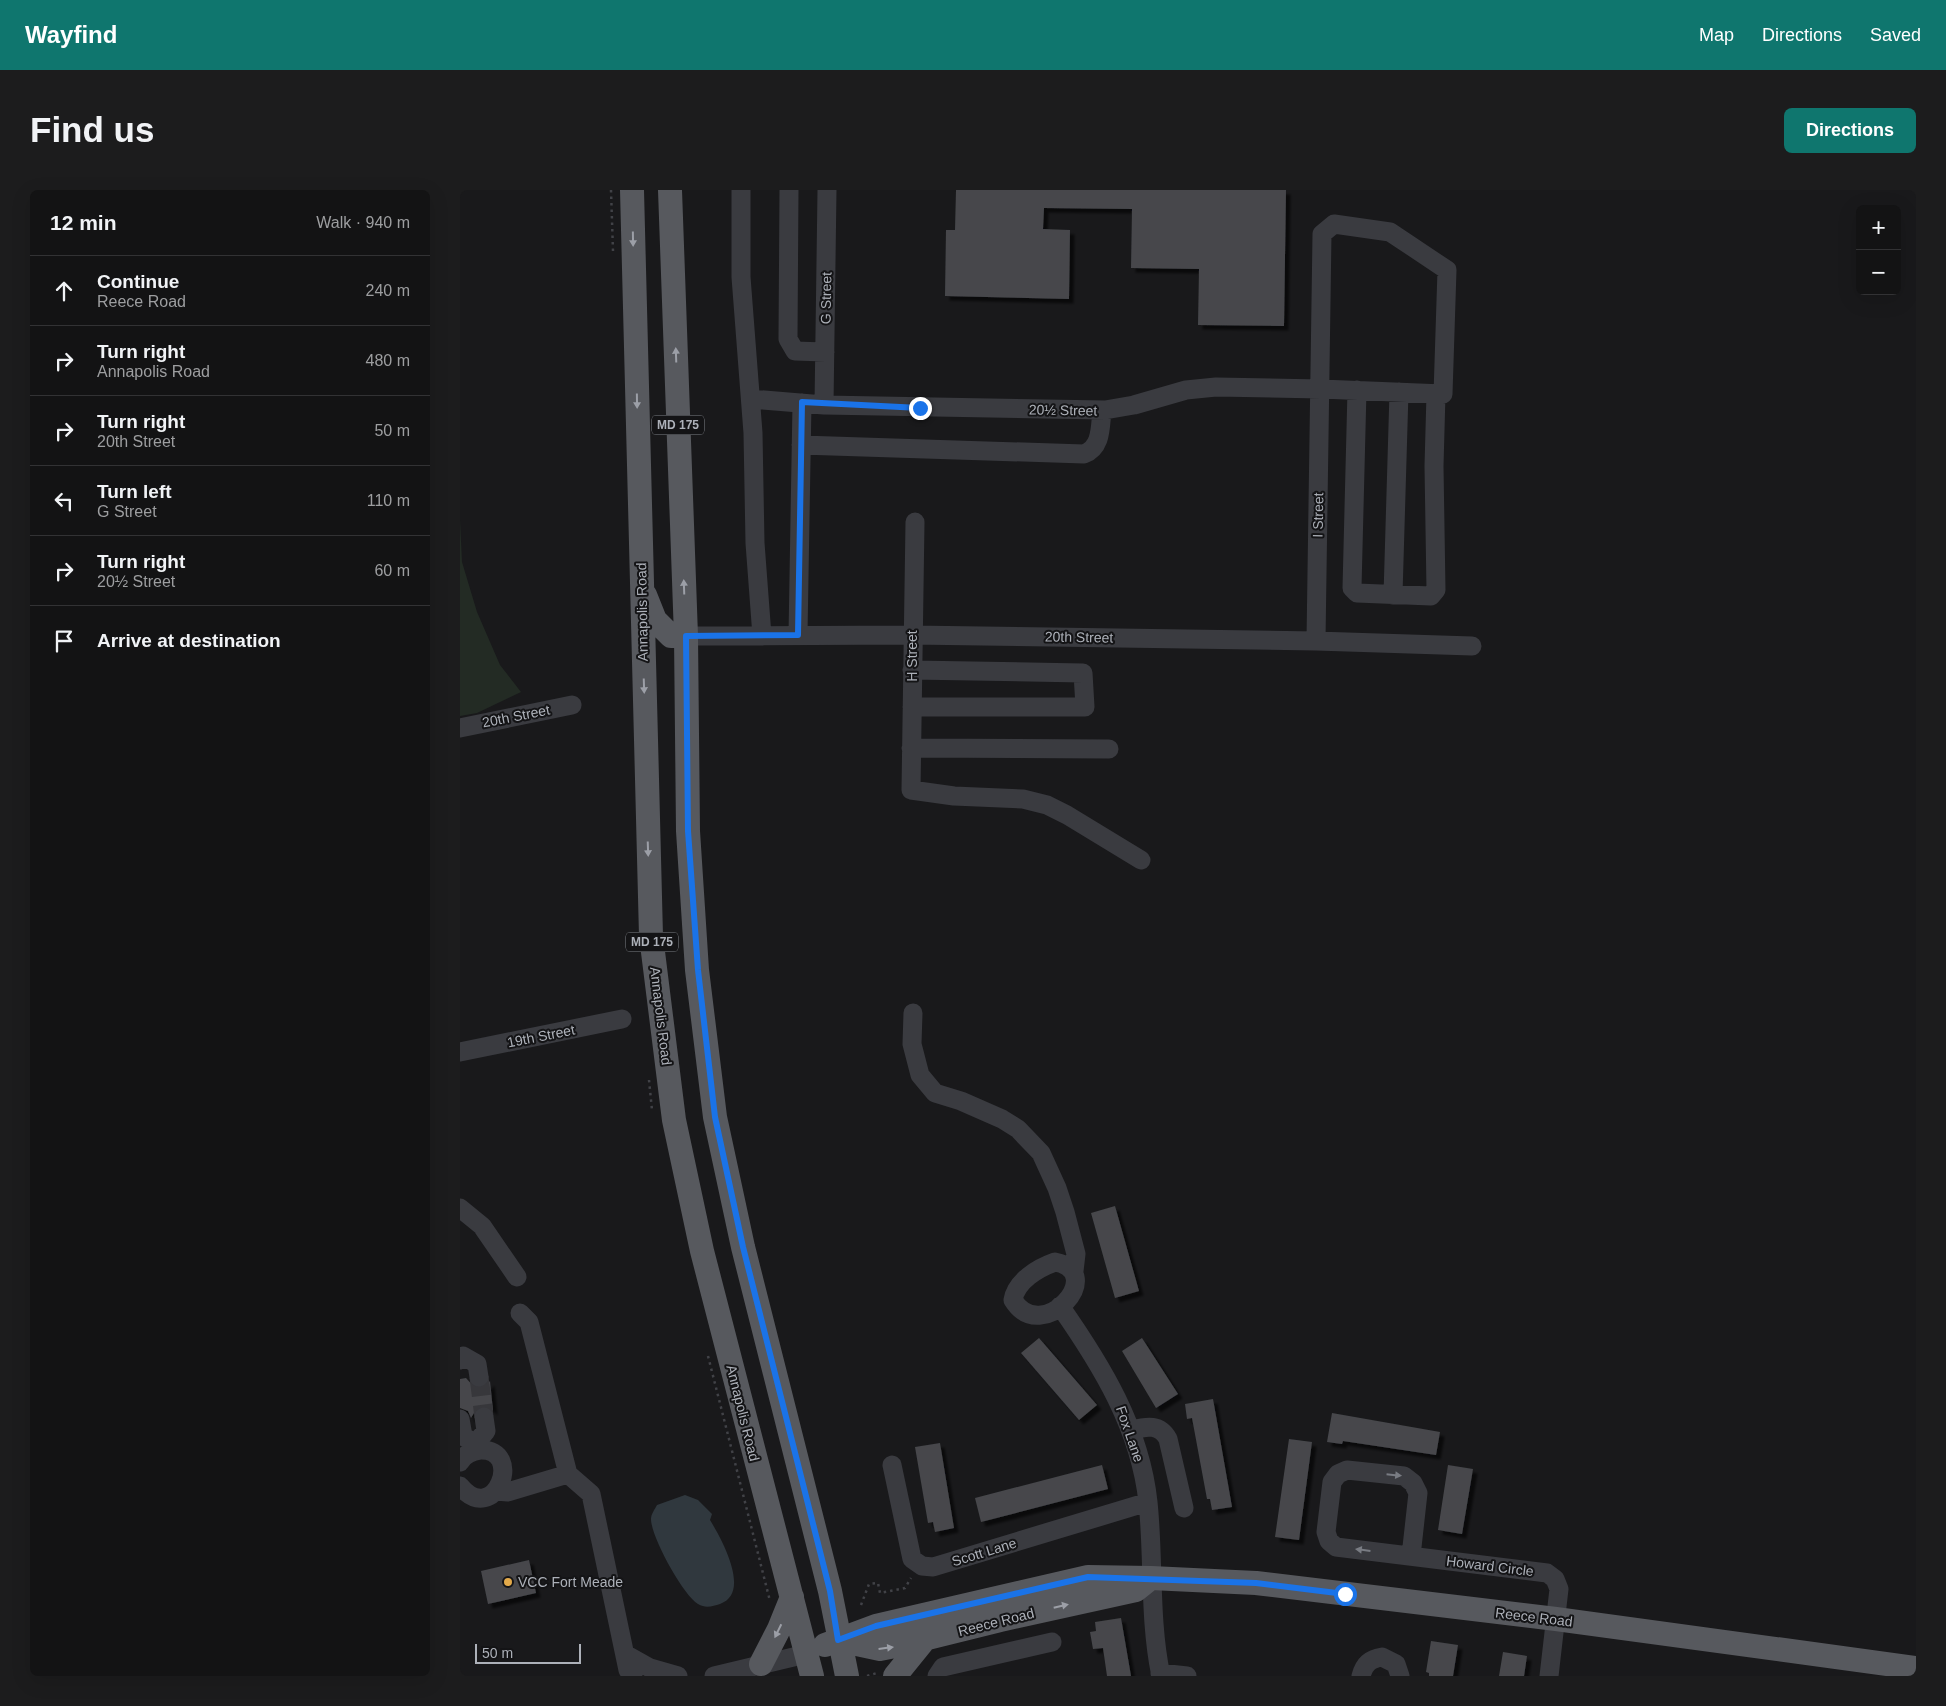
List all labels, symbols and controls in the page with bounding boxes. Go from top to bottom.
text: Wayfind [25,21,117,48]
text: Map [1699,25,1734,45]
text: Directions [1762,25,1842,45]
text: Saved [1870,25,1921,45]
button: Directions [1784,108,1916,153]
text: Find us [30,110,154,149]
map controls [1856,205,1901,295]
button: + [1856,205,1901,250]
text: 12 min [50,211,117,234]
text: Walk · 940 m [316,214,410,231]
one-way arrow [629,231,637,247]
button: − [1856,250,1901,295]
text: Continue [97,271,179,292]
street label: G Street [818,272,834,324]
icon: ahead [50,277,78,305]
text: 240 m [366,282,410,299]
text: Reece Road [97,293,186,310]
text: Turn right [97,341,185,362]
one-way arrow [671,346,679,362]
icon: right [50,347,78,375]
text: 480 m [366,352,410,369]
text: Annapolis Road [97,363,210,380]
one-way arrow [633,393,641,409]
route end [909,397,932,420]
street label: 20½ Street [1029,401,1097,419]
text: Turn right [97,411,185,432]
road number: MD 175 [652,416,704,434]
icon: right [50,417,78,445]
text: 50 m [374,422,410,439]
text: 20th Street [97,433,175,450]
text: Turn left [97,481,172,502]
icon: left [50,487,78,515]
text: 110 m [367,492,410,509]
street label: I Street [1310,492,1326,538]
text: G Street [97,503,157,520]
text: Turn right [97,551,185,572]
icon: right [50,557,78,585]
text: 60 m [374,562,410,579]
street label: Annapolis Road [633,562,651,662]
text: 20½ Street [97,573,175,590]
one-way arrow [680,579,688,595]
icon: arrive [50,627,78,655]
street label: 20th Street [1045,628,1113,646]
text: Arrive at destination [97,630,281,651]
street label: H Street [904,630,920,682]
one-way arrow [640,678,648,694]
street label: 20th Street [481,702,551,730]
one-way arrow [645,841,653,857]
road number: MD 175 [626,932,678,952]
street label: Annapolis Road [647,966,675,1066]
street label: 19th Street [506,1022,576,1050]
street label: Annapolis Road [723,1363,763,1463]
street label: Fox Lane [1113,1404,1147,1464]
one-way arrow [1386,1471,1402,1479]
street label: Scott Lane [950,1535,1019,1569]
one-way arrow [1354,1546,1370,1554]
street label: Howard Circle [1445,1553,1535,1579]
place label: VCC Fort Meade [518,1574,623,1590]
marker: VCC Fort Meade [502,1576,514,1588]
route start [1334,1583,1357,1606]
one-way arrow [1053,1602,1068,1610]
street label: Reece Road [1494,1604,1574,1630]
street label: Reece Road [956,1605,1036,1639]
one-way arrow [774,1624,782,1639]
scale bar [475,1641,581,1664]
one-way arrow [878,1644,894,1652]
text: 50 m [482,1645,513,1661]

